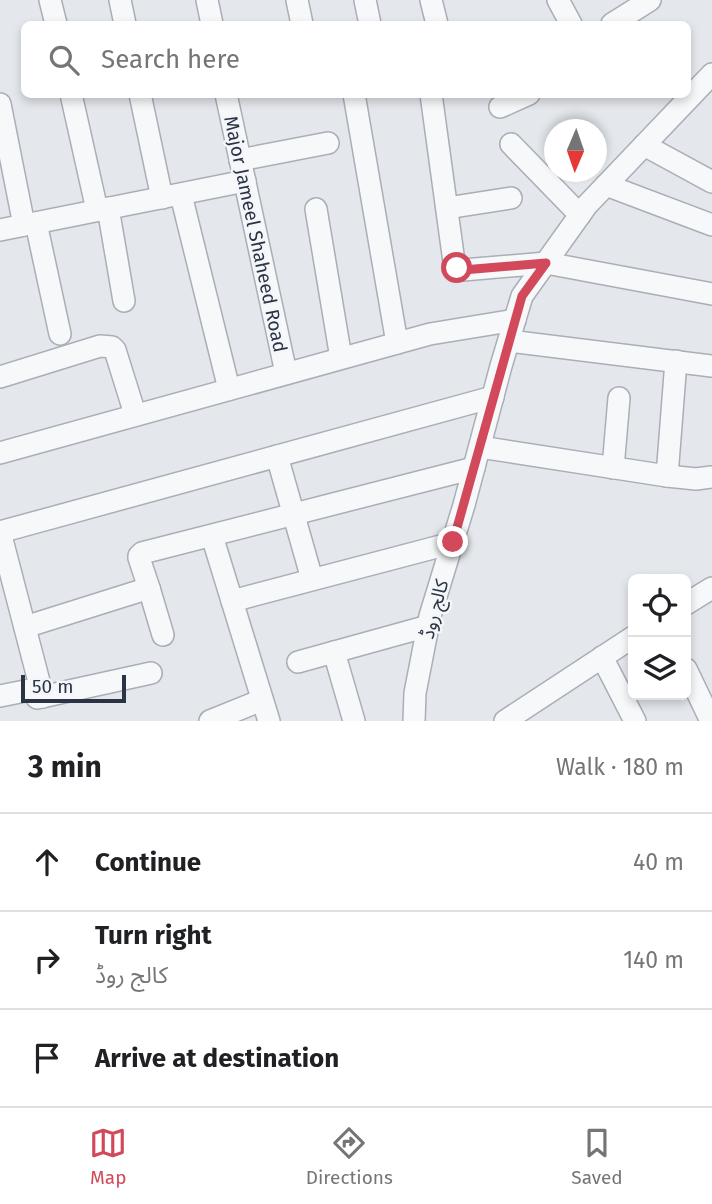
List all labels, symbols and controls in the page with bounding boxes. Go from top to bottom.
search box [21,21,691,98]
icon: search [45,41,83,79]
text: Search here [101,44,240,75]
street label: Major Jameel Shaheed Road [219,114,292,355]
north arrow [544,119,607,182]
route start [441,252,472,283]
route end [437,526,468,557]
map controls [628,574,691,700]
button: locate [628,574,691,637]
street label: کالج روڈ [416,576,457,642]
button: layers [628,637,691,700]
scale bar [21,672,126,704]
text: 50 m [32,675,73,698]
text: 3 min [28,749,102,785]
text: Walk · 180 m [556,753,684,781]
icon: ahead [28,843,66,881]
text: Continue [95,847,201,878]
text: 40 m [633,848,684,876]
text: Turn right [95,920,212,951]
icon: right [28,941,66,979]
text: 140 m [623,946,684,974]
text: کالج روڈ [95,961,168,989]
icon: arrive [28,1039,66,1077]
text: Arrive at destination [95,1043,339,1074]
tab: Map [89,1124,127,1189]
tab: Directions [306,1124,393,1189]
tab: Saved [571,1124,623,1189]

